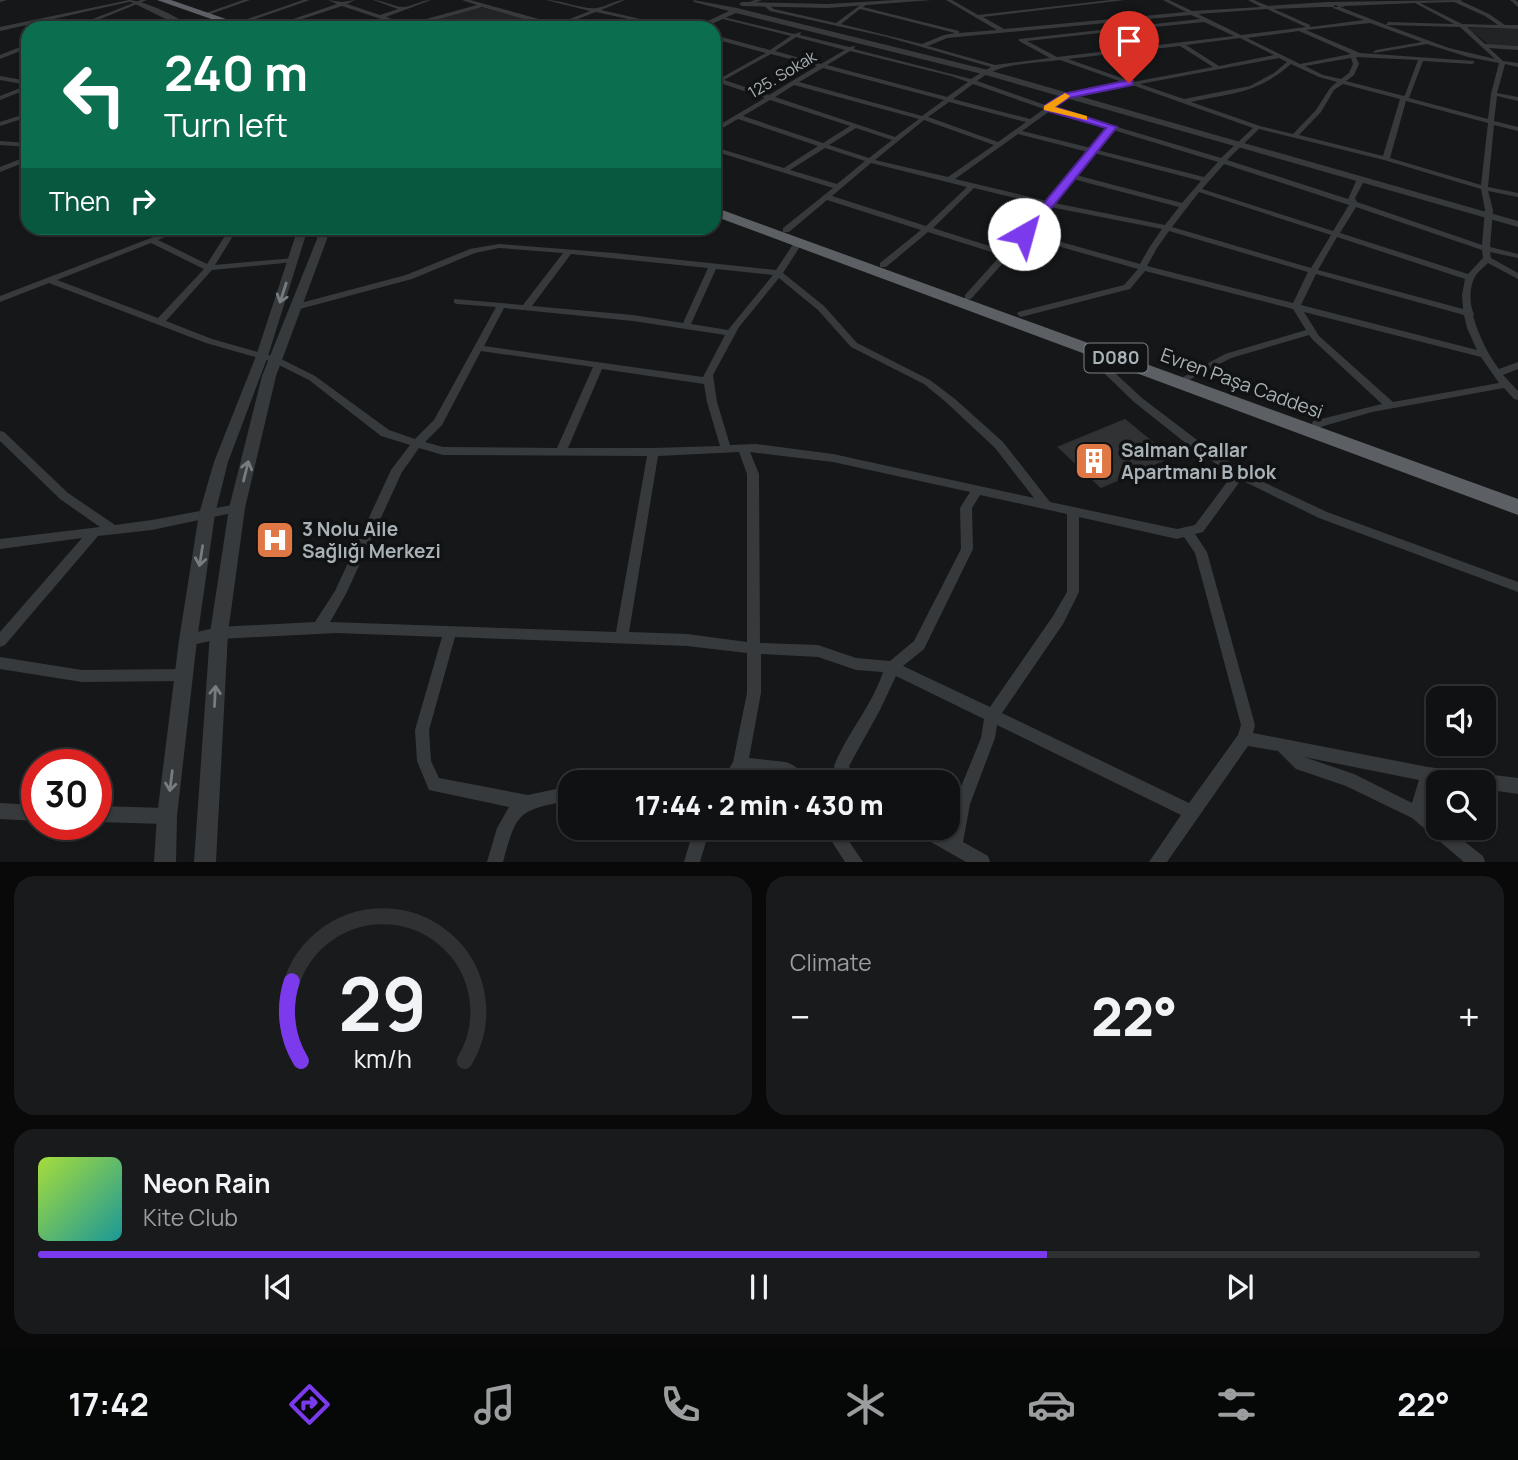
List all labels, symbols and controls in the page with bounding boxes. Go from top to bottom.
pin [1099,11,1159,83]
icon: arrive [1110,22,1148,60]
text: 240 m [164,39,308,106]
street label: 125. Sokak [744,44,821,103]
icon: left [49,49,140,140]
text: Turn left [164,103,288,147]
icon: right [124,182,162,220]
text: Then [49,183,110,219]
position arrow [987,197,1061,271]
one-way arrow [276,281,288,303]
street label: Evren Paşa Caddesi [1157,342,1327,424]
road number: D080 [1084,344,1148,372]
place label: Salman Çallar Apartmanı B blok [1121,437,1277,485]
building icon: Salman Çallar Apartmanı B blok [1073,440,1115,482]
one-way arrow [240,460,253,482]
place label: 3 Nolu Aile Sağlığı Merkezi [302,516,441,564]
hospital icon: 3 Nolu Aile Sağlığı Merkezi [254,519,296,561]
one-way arrow [194,544,207,567]
one-way arrow [209,684,222,707]
map controls [1426,686,1496,840]
button: sound [1426,686,1496,756]
speed limit sign: 30 [21,749,112,840]
one-way arrow [165,770,178,792]
button: search [1426,770,1496,840]
text: 17:44 · 2 min · 430 m [635,787,883,823]
text: Climate [790,946,872,978]
text: 29 [339,954,427,1054]
text: 22° [1091,981,1177,1052]
text: − [790,990,811,1042]
text: + [1458,990,1480,1042]
text: km/h [354,1041,412,1076]
text: Neon Rain [143,1165,271,1201]
text: Kite Club [143,1201,238,1233]
icon: previous [259,1268,297,1306]
icon: pause [740,1268,778,1306]
icon: next [1221,1268,1259,1306]
icon: directions [285,1380,334,1429]
icon: music [470,1380,519,1429]
icon: phone [656,1380,705,1429]
icon: climate [841,1380,890,1429]
icon: car [1027,1380,1076,1429]
icon: filters [1212,1380,1261,1429]
text: 17:42 [68,1382,149,1426]
text: 22° [1397,1382,1450,1426]

